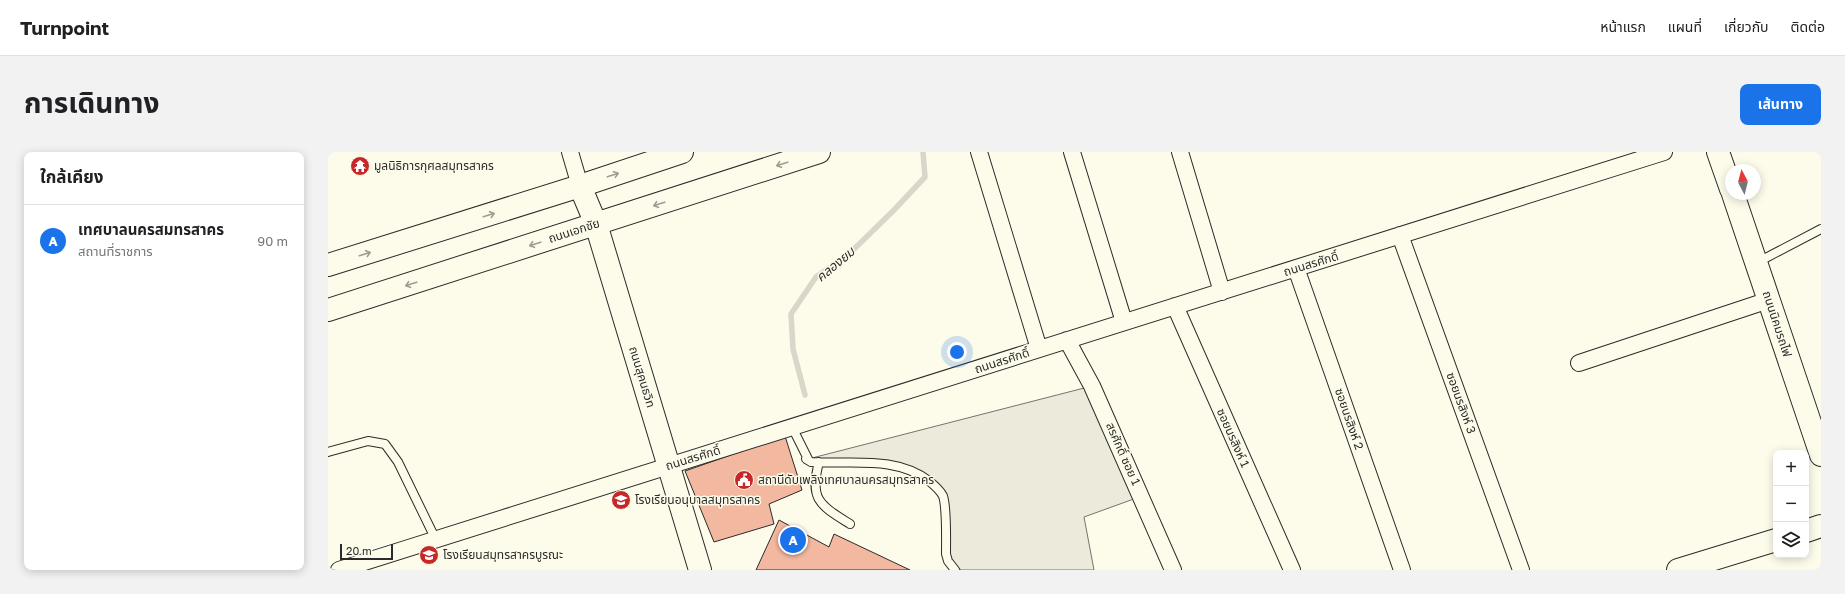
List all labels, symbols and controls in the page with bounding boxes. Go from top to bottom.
text: Turnpoint [20,16,109,39]
text: หน้าแรก [1600,18,1646,35]
text: แผนที่ [1668,18,1702,35]
text: เกี่ยวกับ [1724,18,1769,35]
text: ติดต่อ [1791,18,1825,35]
button: เส้นทาง [1740,84,1821,125]
text: การเดินทาง [24,86,159,119]
temple icon: มูลนิธิการกุศลสมุทรสาคร [349,155,371,177]
place label: มูลนิธิการกุศลสมุทรสาคร [374,158,494,173]
one-way arrow [776,161,789,168]
north arrow [1725,164,1761,200]
text: ใกล้เคียง [40,166,103,187]
one-way arrow [606,171,619,178]
one-way arrow [652,201,665,208]
one-way arrow [483,211,496,218]
street label: ถนนเอกชัย [546,215,601,246]
text: เทศบาลนครสมทรสาคร [78,220,224,238]
text: A [48,233,58,249]
text: 90 m [257,233,288,249]
one-way arrow [528,241,541,248]
text: สถานที่ราชการ [78,243,153,259]
water label: คลองยม [812,243,858,285]
street label: ถนนสรศักดิ์ [1282,248,1340,279]
one-way arrow [359,249,371,257]
one-way arrow [405,280,417,288]
street label: ถนนนิคมรถไฟ [1760,289,1795,359]
your location [947,342,967,362]
street label: ถนนสุคนธวิท [626,344,659,409]
street label: ถนนสรศักดิ์ [973,345,1031,376]
street label: ซอยนรสิงห์ 3 [1443,370,1480,436]
street label: ซอยนรสิงห์ 2 [1332,386,1367,452]
street label: ซอยนรสิงห์ 1 [1214,406,1253,470]
street label: สรศักดิ์ ซอย 1 [1103,420,1144,488]
street label: ถนนสรศักดิ์ [664,442,722,473]
map controls [1773,450,1809,558]
button: + [1773,450,1809,486]
public building icon: สถานีดับเพลิงเทศบาลนครสมุทรสาคร [733,469,755,491]
place label: สถานีดับเพลิงเทศบาลนครสมุทรสาคร [758,472,934,487]
button: − [1773,486,1809,522]
school or university icon: โรงเรียนอนุบาลสมุทรสาคร [610,489,632,511]
place label: โรงเรียนอนุบาลสมุทรสาคร [635,492,760,507]
button: layers [1773,522,1809,558]
pin: A [780,525,806,555]
scale bar [340,542,393,561]
text: 20 m [346,544,372,557]
school or university icon: โรงเรียนสมุทรสาครบูรณะ [418,544,440,566]
place label: โรงเรียนสมุทรสาครบูรณะ [443,547,563,562]

